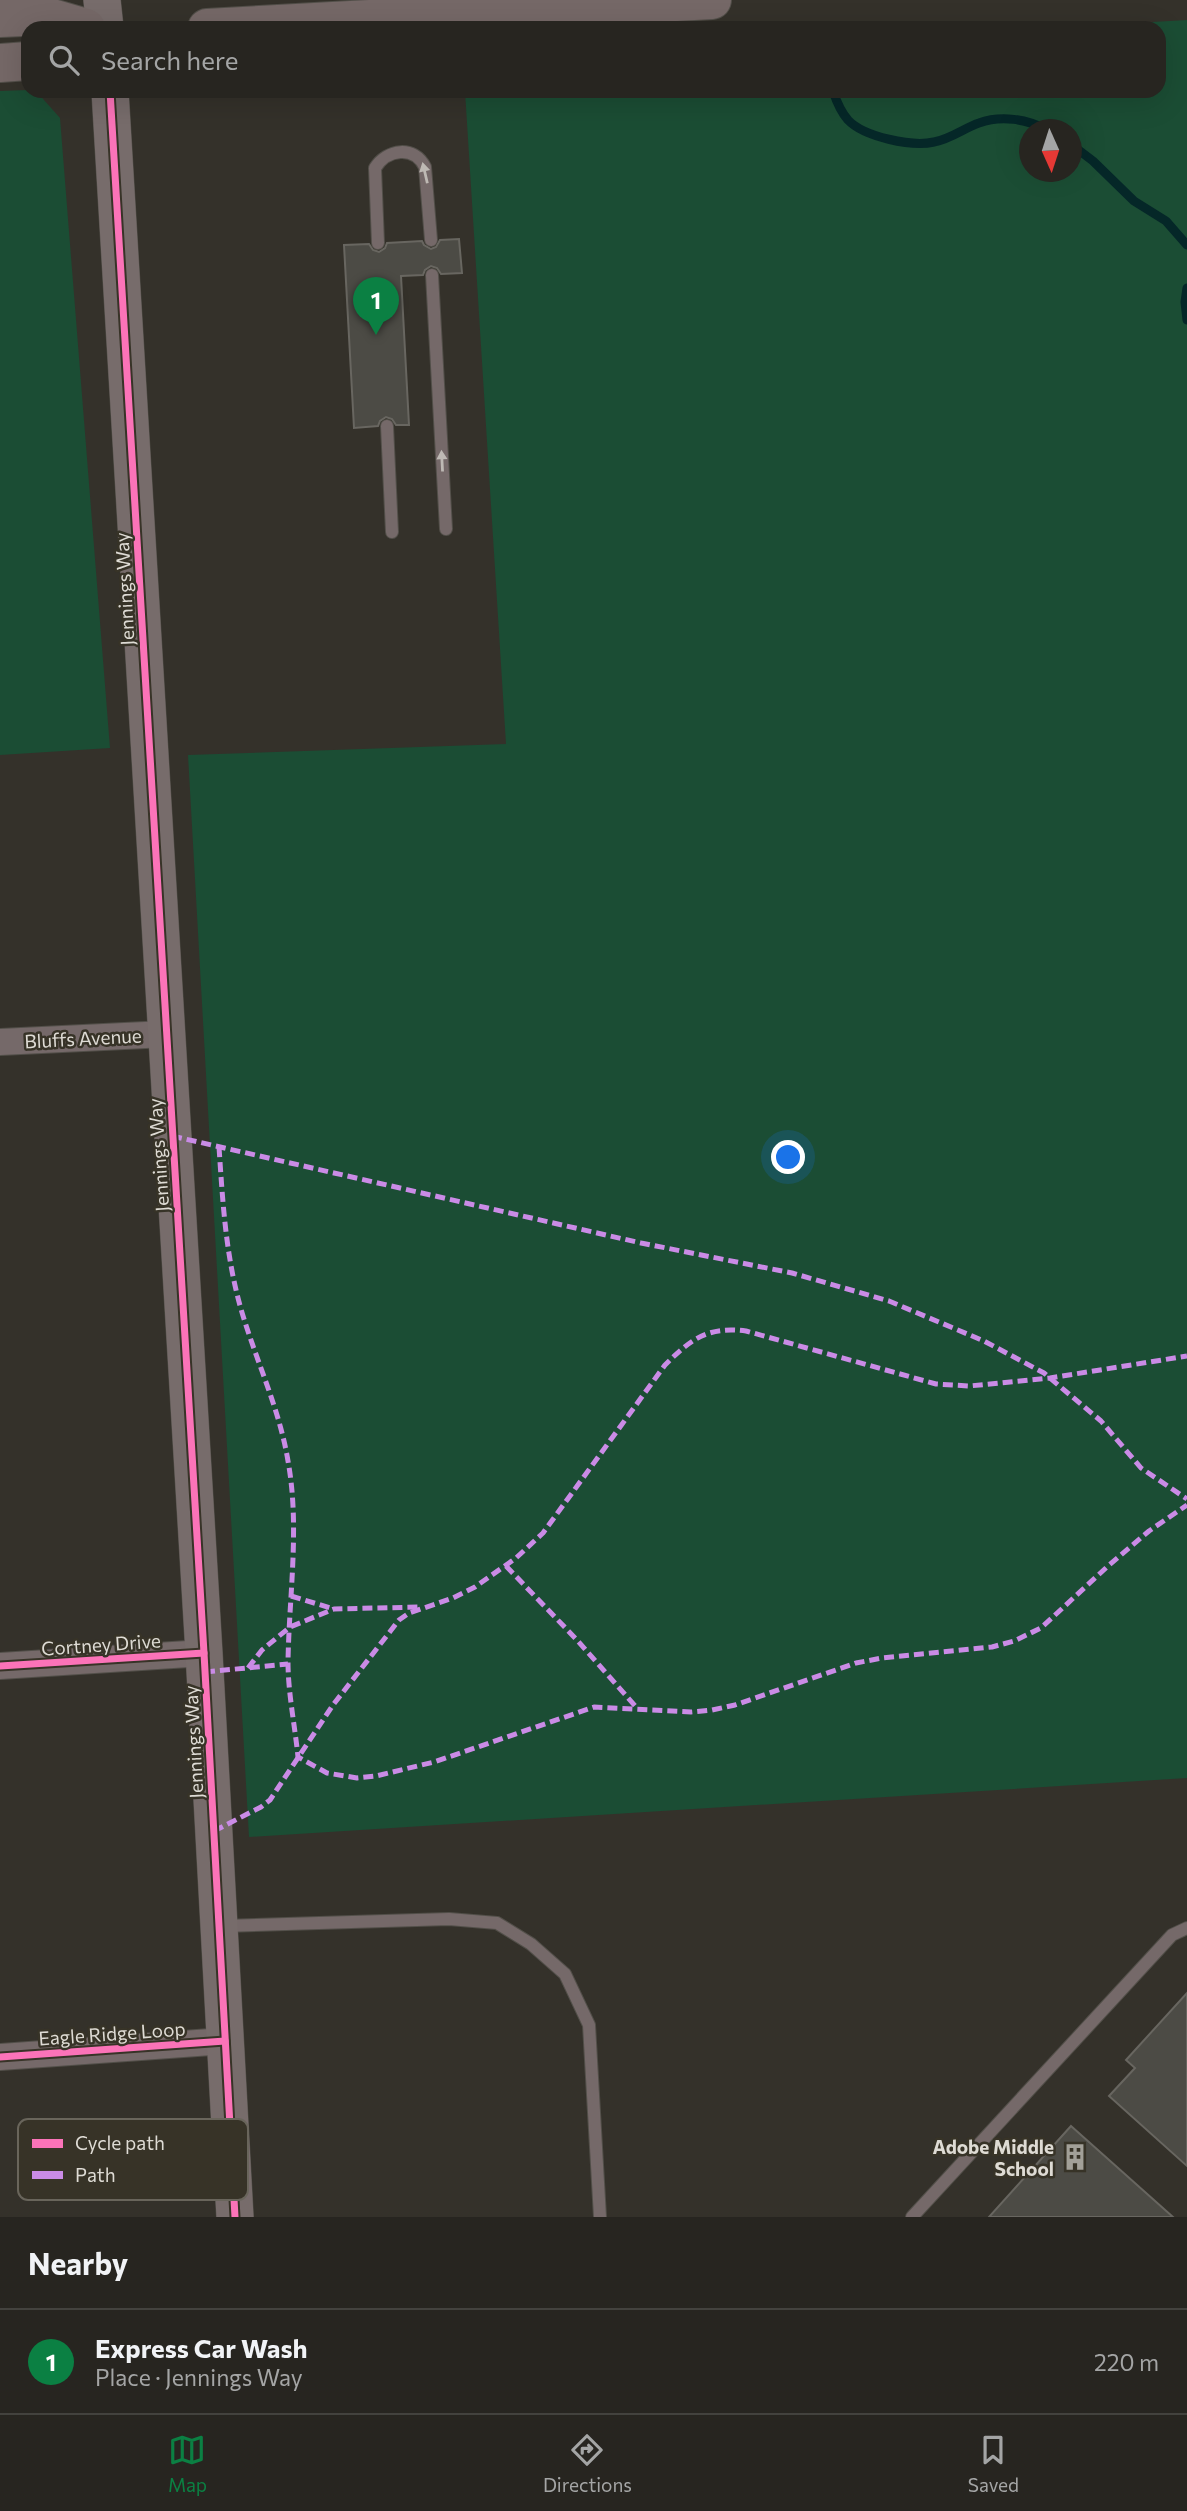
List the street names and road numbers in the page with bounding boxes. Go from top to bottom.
street label: Jennings Way [110,532,138,646]
street label: Bluffs Avenue [24,1023,142,1053]
street label: Jennings Way [143,1097,173,1212]
street label: Cortney Drive [40,1628,162,1660]
street label: Jennings Way [179,1685,207,1799]
street label: Eagle Ridge Loop [38,2016,186,2050]

